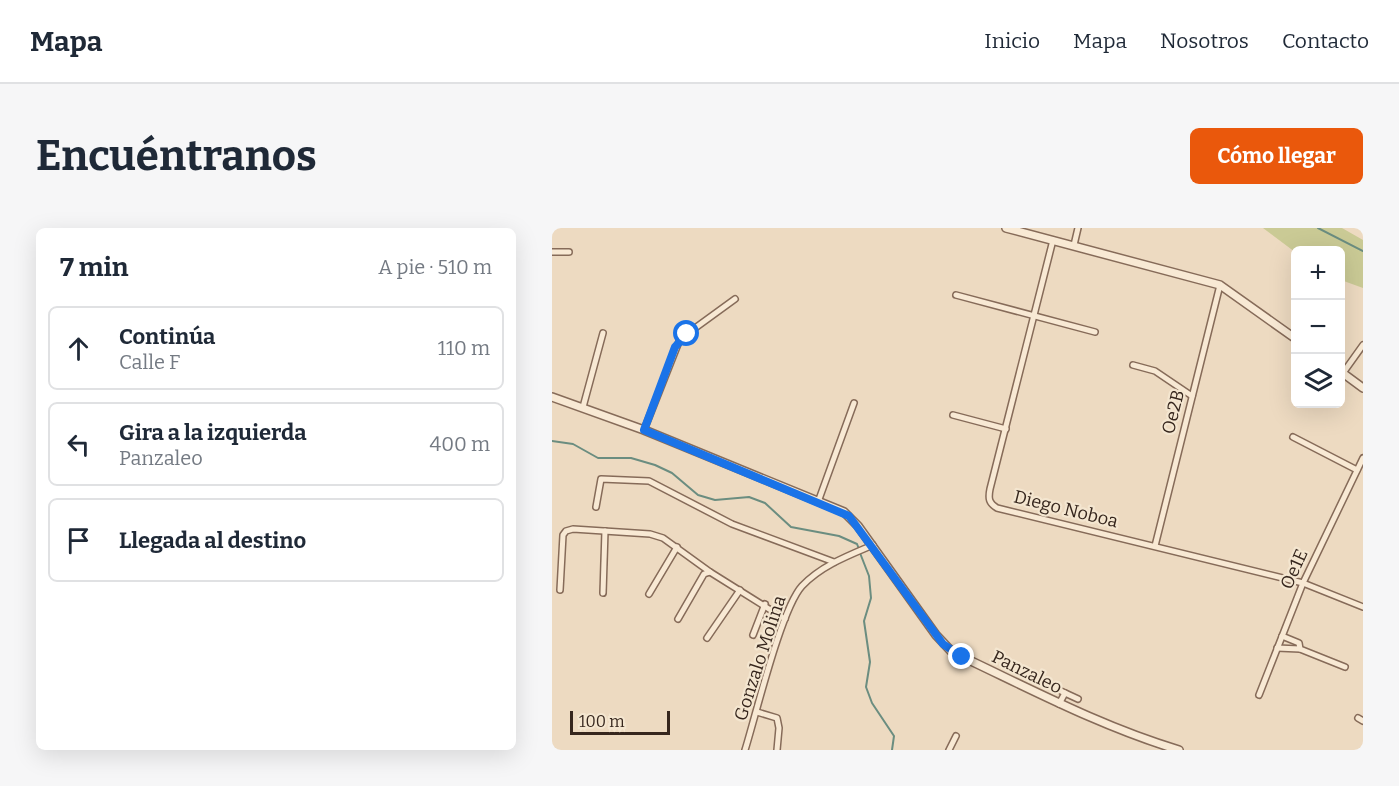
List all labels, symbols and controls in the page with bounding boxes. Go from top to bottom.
text: Mapa [30,25,103,58]
text: Inicio [984,28,1040,54]
text: Mapa [1073,28,1127,54]
text: Nosotros [1160,28,1249,54]
text: Contacto [1282,28,1369,54]
button: Cómo llegar [1190,128,1363,184]
text: Encuéntranos [36,131,317,181]
map controls [1291,246,1345,408]
button: + [1291,246,1345,300]
text: 7 min [60,252,128,283]
text: A pie · 510 m [378,255,492,279]
button: − [1291,300,1345,354]
route start [673,320,699,346]
text: Continúa [119,323,215,350]
icon: ahead [62,332,95,365]
text: 110 m [438,336,490,360]
text: Calle F [119,350,180,374]
button: layers [1291,354,1345,408]
street label: Oe2B [1157,388,1189,436]
text: Gira a la izquierda [119,419,307,446]
icon: left [62,428,95,461]
text: 400 m [430,432,490,456]
text: Panzaleo [119,446,203,470]
street label: Diego Noboa [1012,485,1120,533]
icon: arrive [62,524,95,557]
text: Llegada al destino [119,527,306,554]
street label: Oe1E [1275,546,1313,592]
street label: Gonzalo Molina [729,592,791,723]
route end [948,643,974,669]
street label: Panzaleo [988,646,1066,698]
scale bar [570,708,670,736]
text: 100 m [579,712,624,731]

